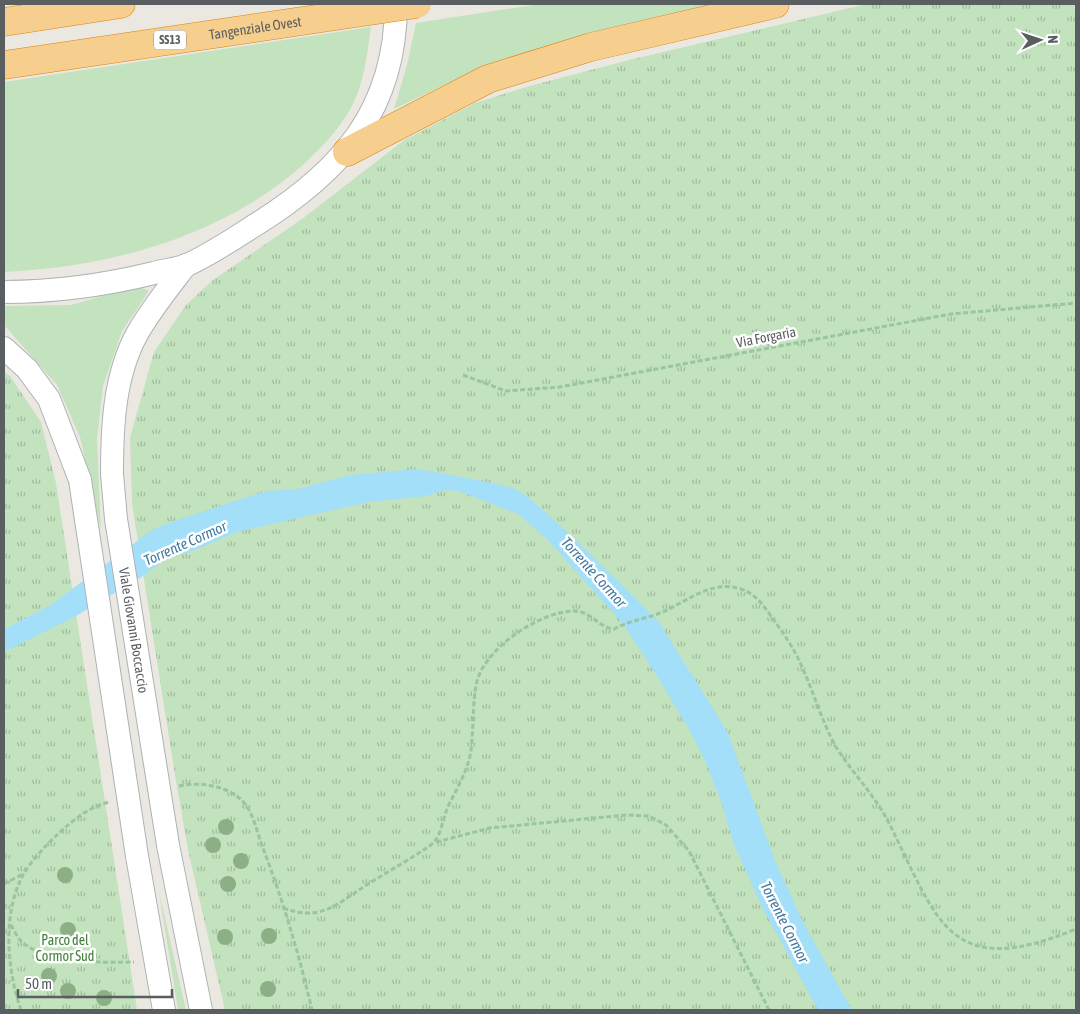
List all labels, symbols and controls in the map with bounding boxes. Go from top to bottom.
street label: Tangenziale Ovest [208,13,303,43]
north arrow [1015,15,1065,65]
road number: SS13 [154,30,186,50]
text: N [1045,35,1061,44]
street label: Via Forgaria [735,323,797,351]
water label: Torrente Cormor [141,517,230,569]
water label: Torrente Cormor [558,533,630,611]
street label: Viale Giovanni Boccaccio [116,567,152,694]
water label: Torrente Cormor [757,879,813,966]
park label: Parco del Cormor Sud [36,932,95,964]
scale bar [18,966,171,998]
text: 50 m [25,975,52,992]

